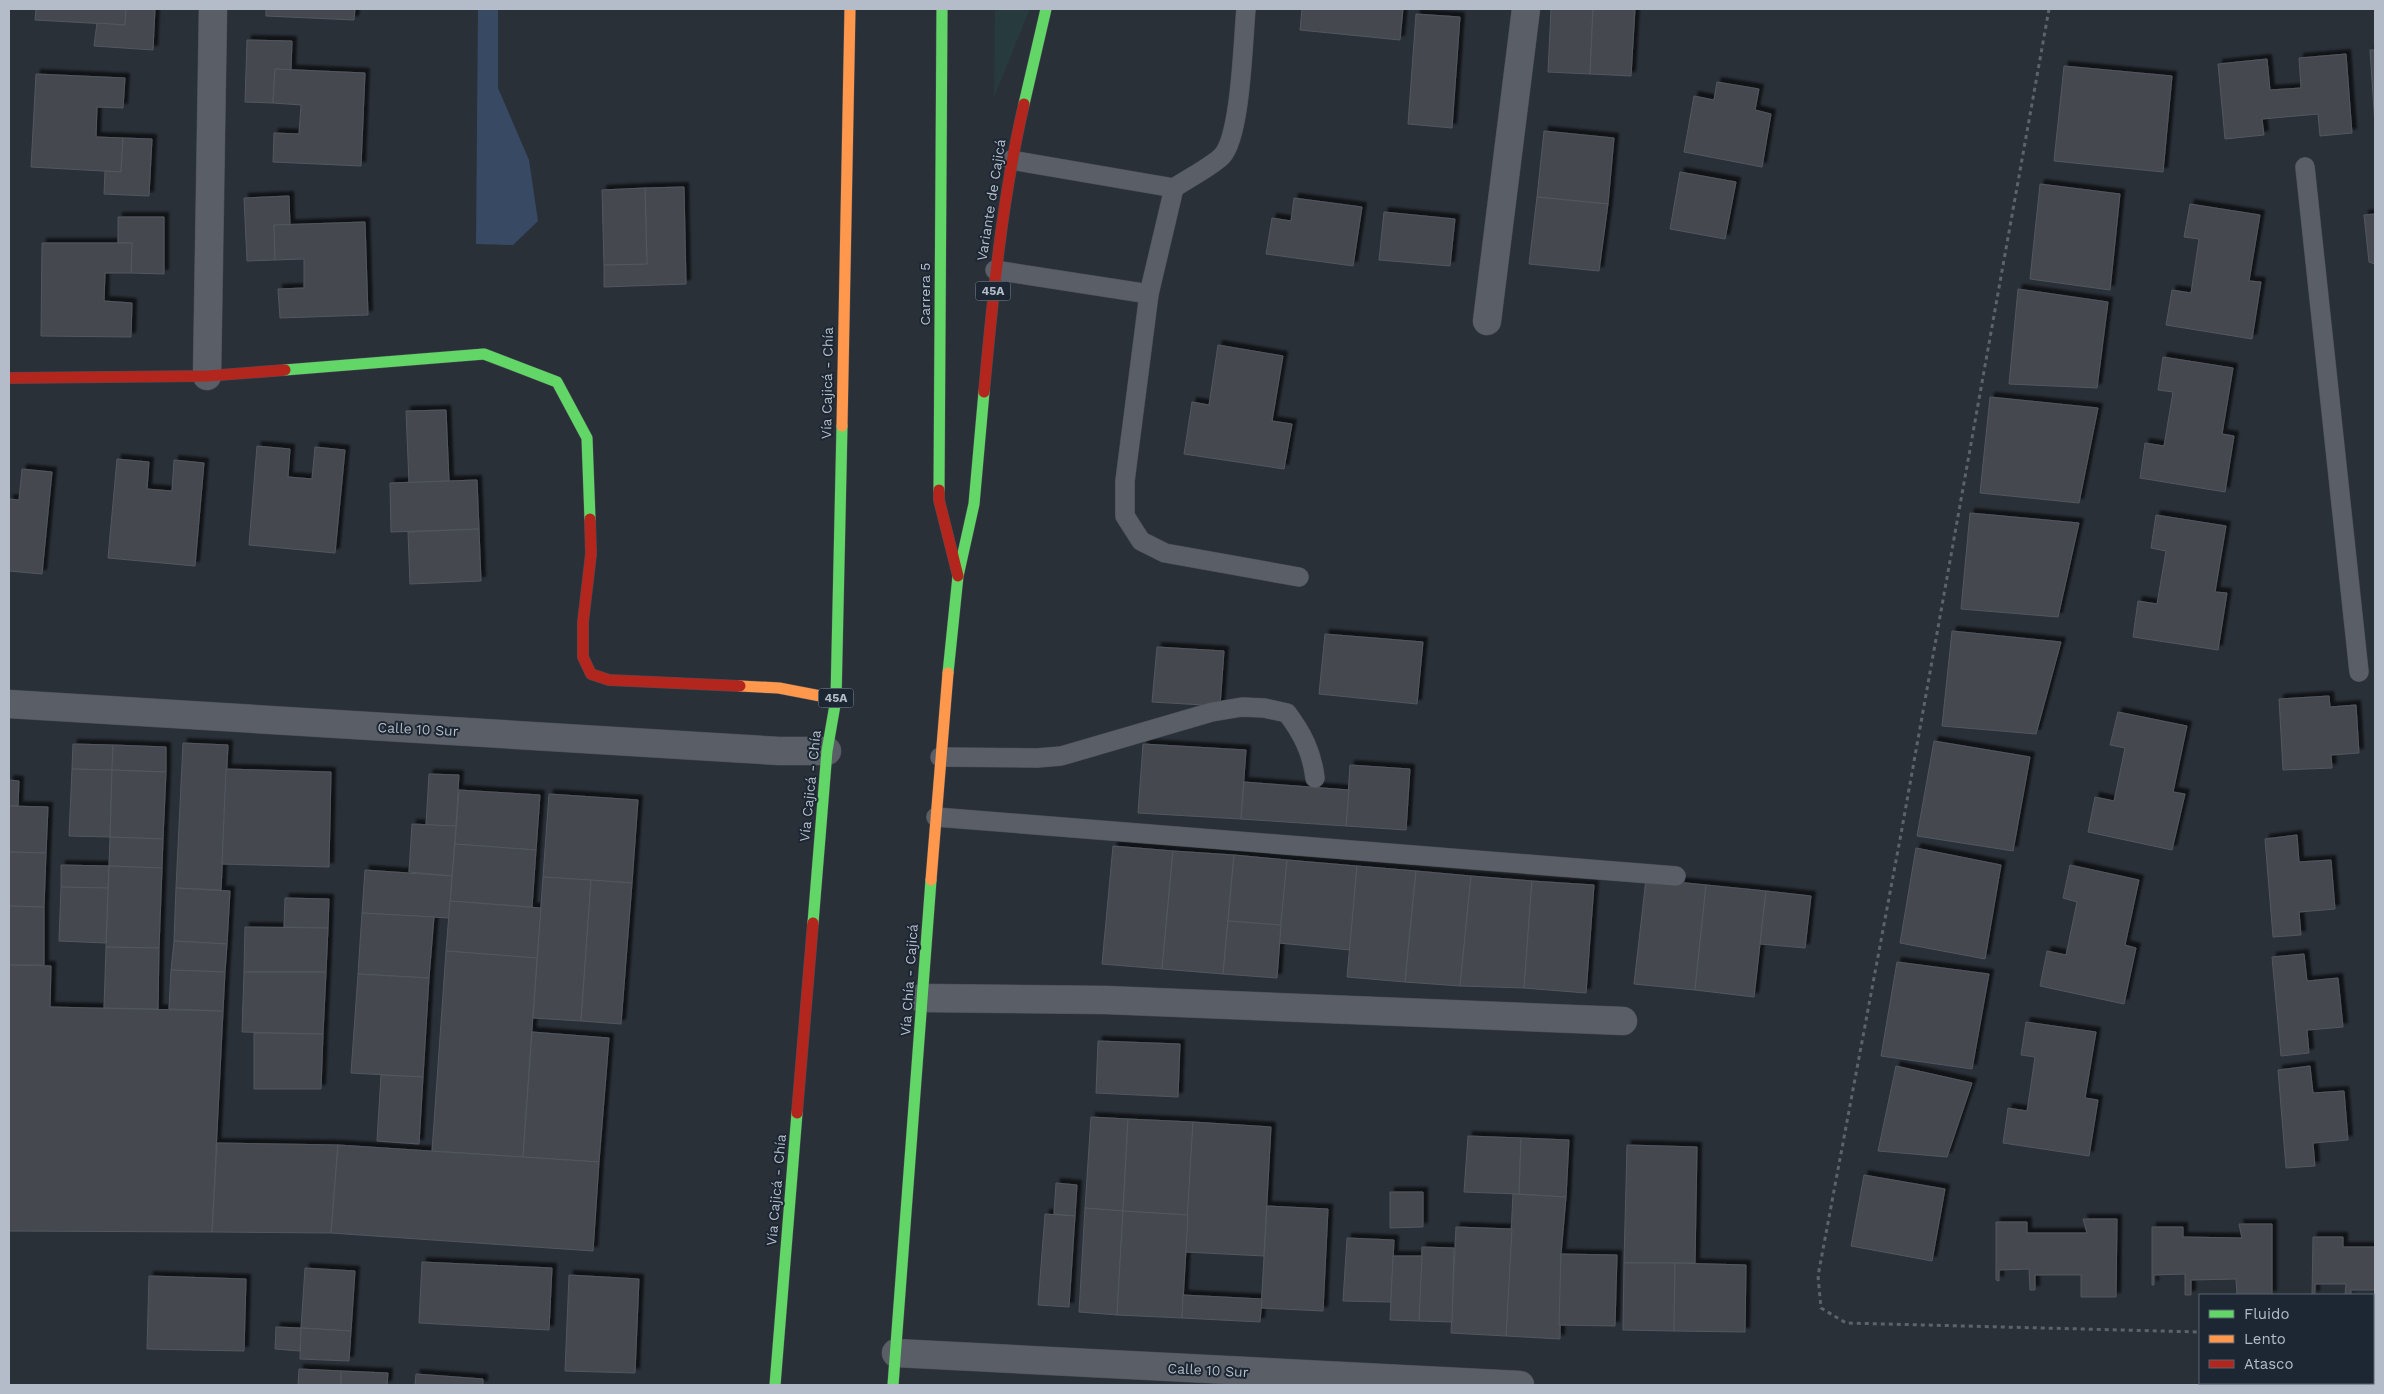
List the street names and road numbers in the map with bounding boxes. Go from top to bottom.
street label: Variante de Cajicá [973,138,1009,262]
street label: Carrera 5 [917,263,933,325]
road number: 45A [976,282,1010,300]
street label: Vía Cajicá - Chía [818,327,836,439]
road number: 45A [818,688,854,708]
street label: Calle 10 Sur [377,719,459,739]
street label: Vía Cajicá - Chía [796,729,824,843]
street label: Vía Chía - Cajicá [897,923,921,1037]
street label: Vía Cajicá - Chía [763,1133,789,1247]
street label: Calle 10 Sur [1167,1360,1249,1380]

